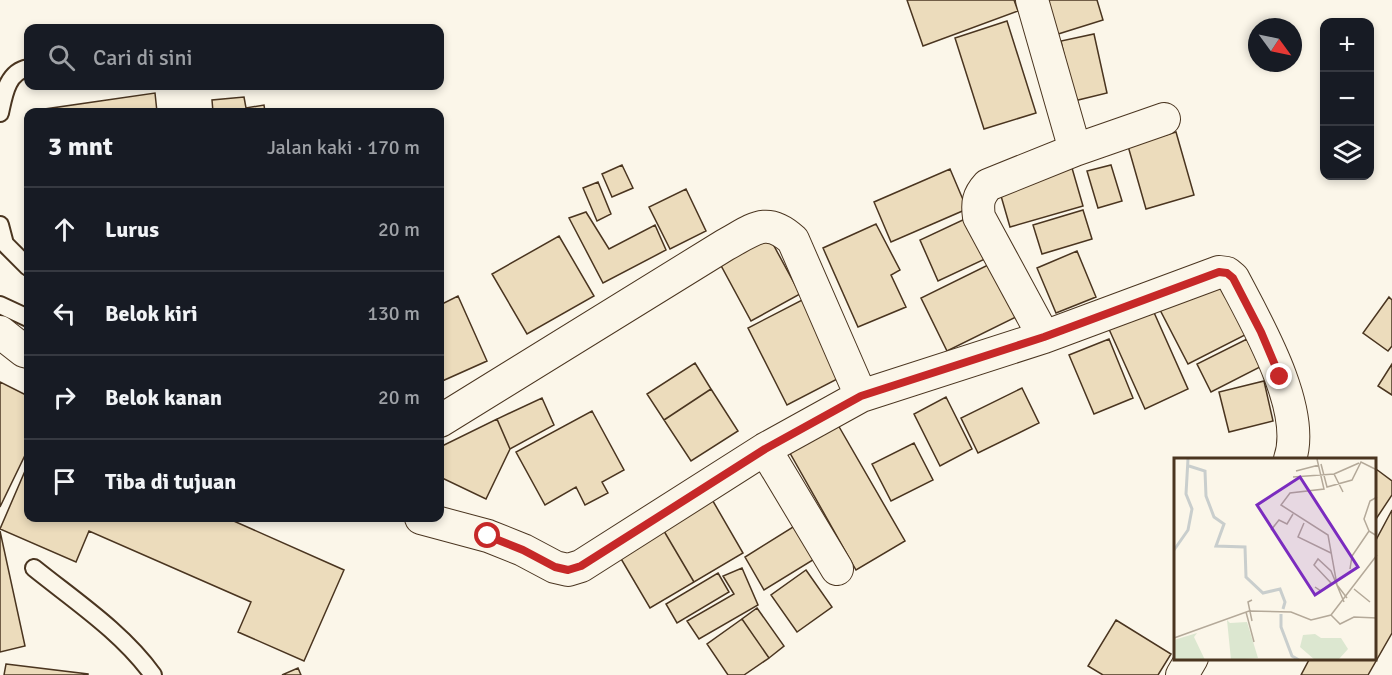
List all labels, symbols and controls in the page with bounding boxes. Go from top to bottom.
north arrow [1248,18,1302,72]
map controls [1320,18,1374,180]
button: + [1320,18,1374,72]
search box [24,24,444,90]
icon: search [45,41,78,74]
text: Cari di sini [93,44,193,71]
button: − [1320,72,1374,126]
button: layers [1320,126,1374,180]
text: 3 mnt [48,131,113,163]
text: Jalan kaki · 170 m [267,135,420,160]
icon: ahead [48,213,81,246]
text: Lurus [105,216,159,243]
text: 20 m [378,217,420,242]
icon: left [48,297,81,330]
text: Belok kiri [105,300,198,327]
text: 130 m [367,301,420,326]
route end [1266,363,1292,389]
icon: right [48,381,81,414]
text: Belok kanan [105,384,222,411]
text: 20 m [378,385,420,410]
inset map [1174,458,1377,660]
icon: arrive [48,465,81,498]
text: Tiba di tujuan [105,468,236,495]
route start [474,522,500,548]

